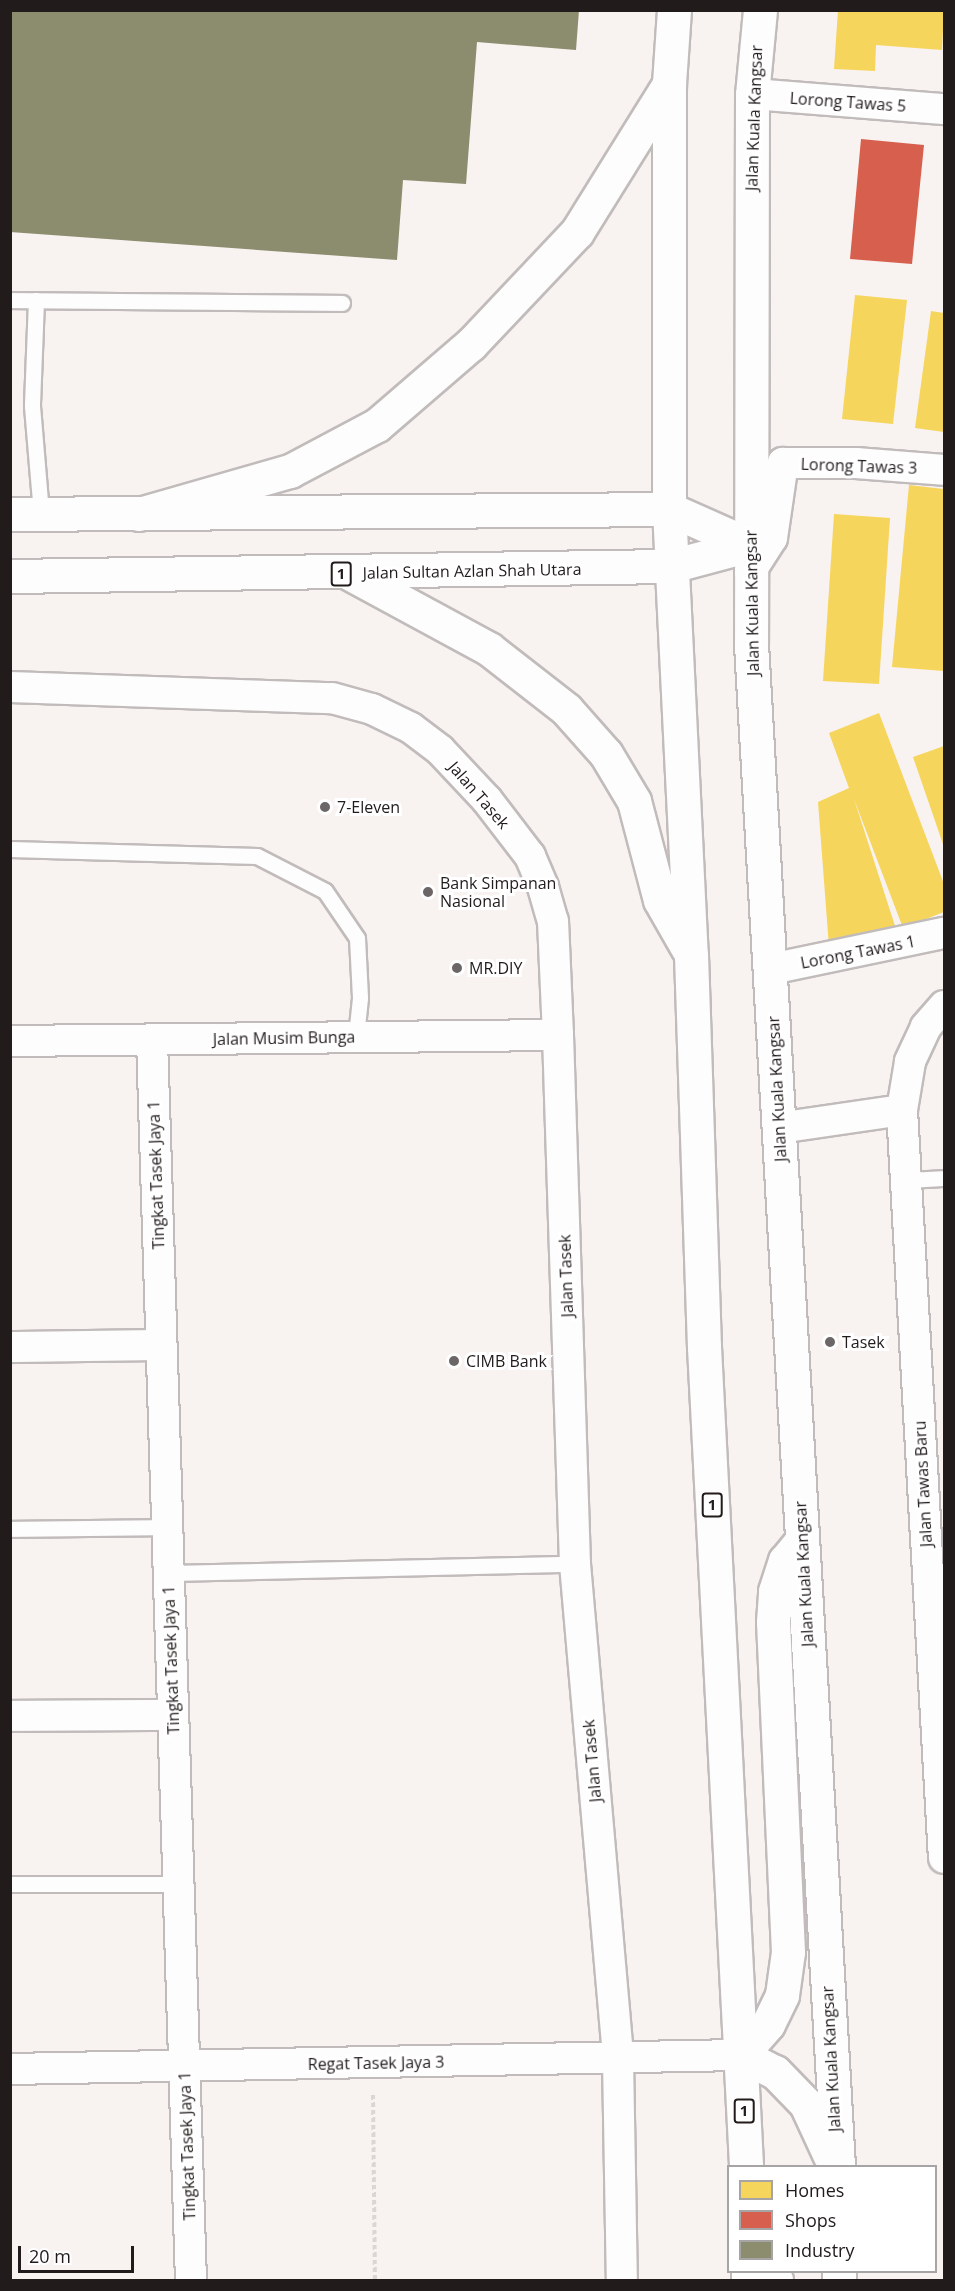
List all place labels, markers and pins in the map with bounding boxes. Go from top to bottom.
place label: 7-Eleven [337,797,400,817]
marker: 7-Eleven [318,800,332,814]
place label: Bank Simpanan Nasional [440,873,556,911]
marker: Bank Simpanan Nasional [421,885,435,899]
place label: MR.DIY [469,958,522,978]
marker: MR.DIY [450,961,464,975]
place label: Tasek [842,1332,885,1352]
marker: Tasek [823,1335,837,1349]
place label: CIMB Bank [466,1351,547,1371]
marker: CIMB Bank [447,1354,461,1368]

